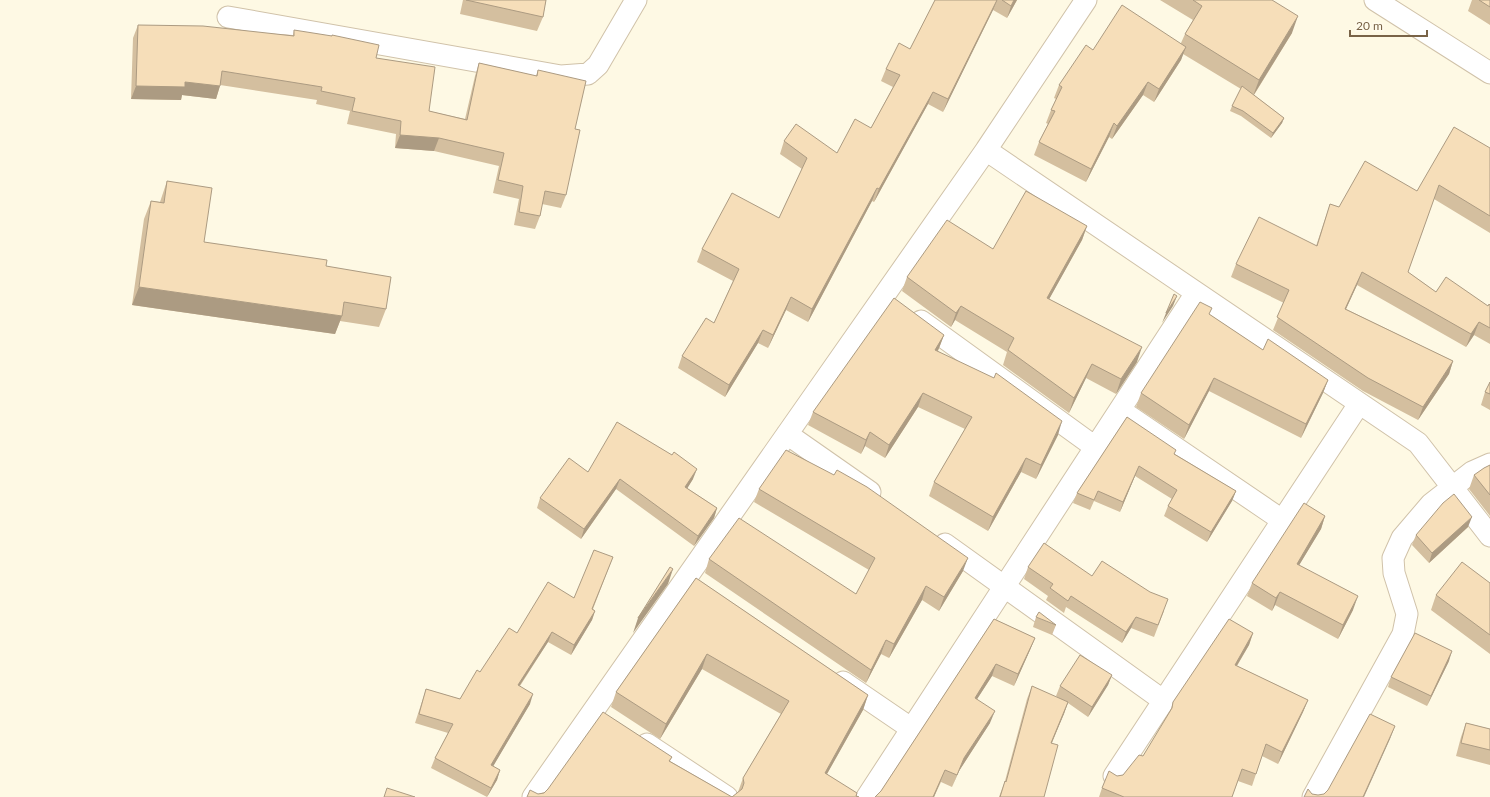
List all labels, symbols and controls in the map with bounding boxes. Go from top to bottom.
scale bar [1350,12,1427,38]
text: 20 m [1356,18,1383,33]

